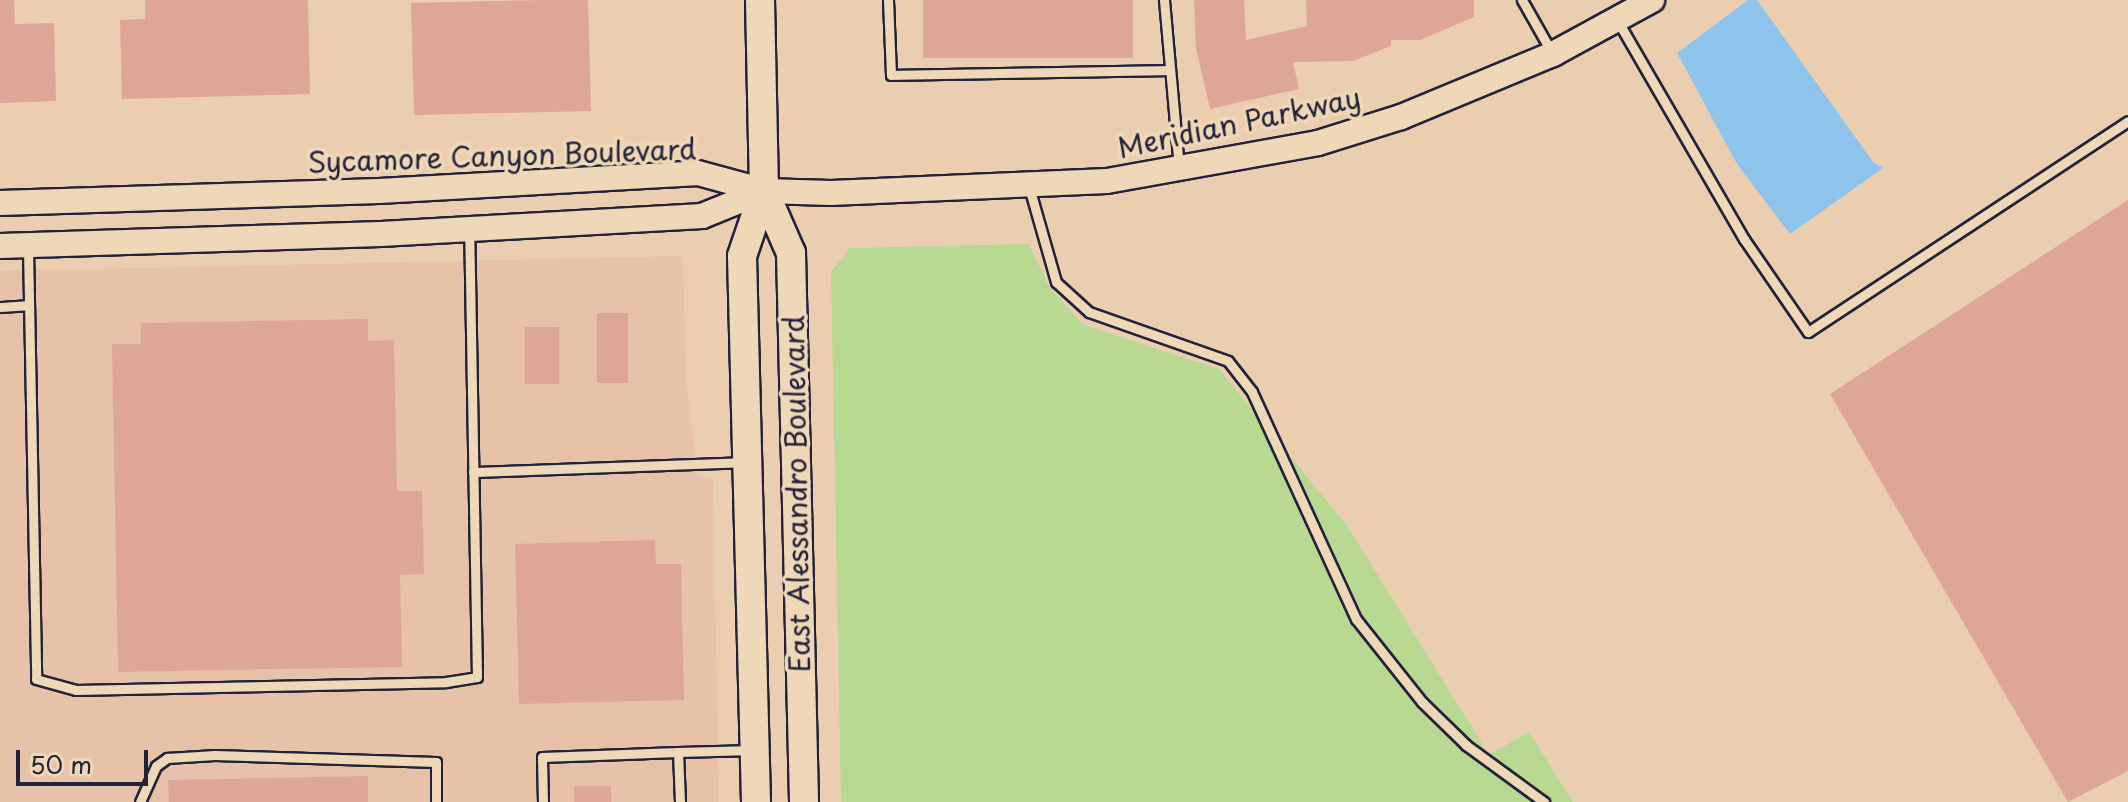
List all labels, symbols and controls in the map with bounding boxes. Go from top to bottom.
street label: Meridian Parkway [1115,80,1363,164]
street label: Sycamore Canyon Boulevard [307,131,697,179]
street label: East Alessandro Boulevard [776,315,816,673]
scale bar [20,734,152,784]
text: 50 m [30,746,92,782]

